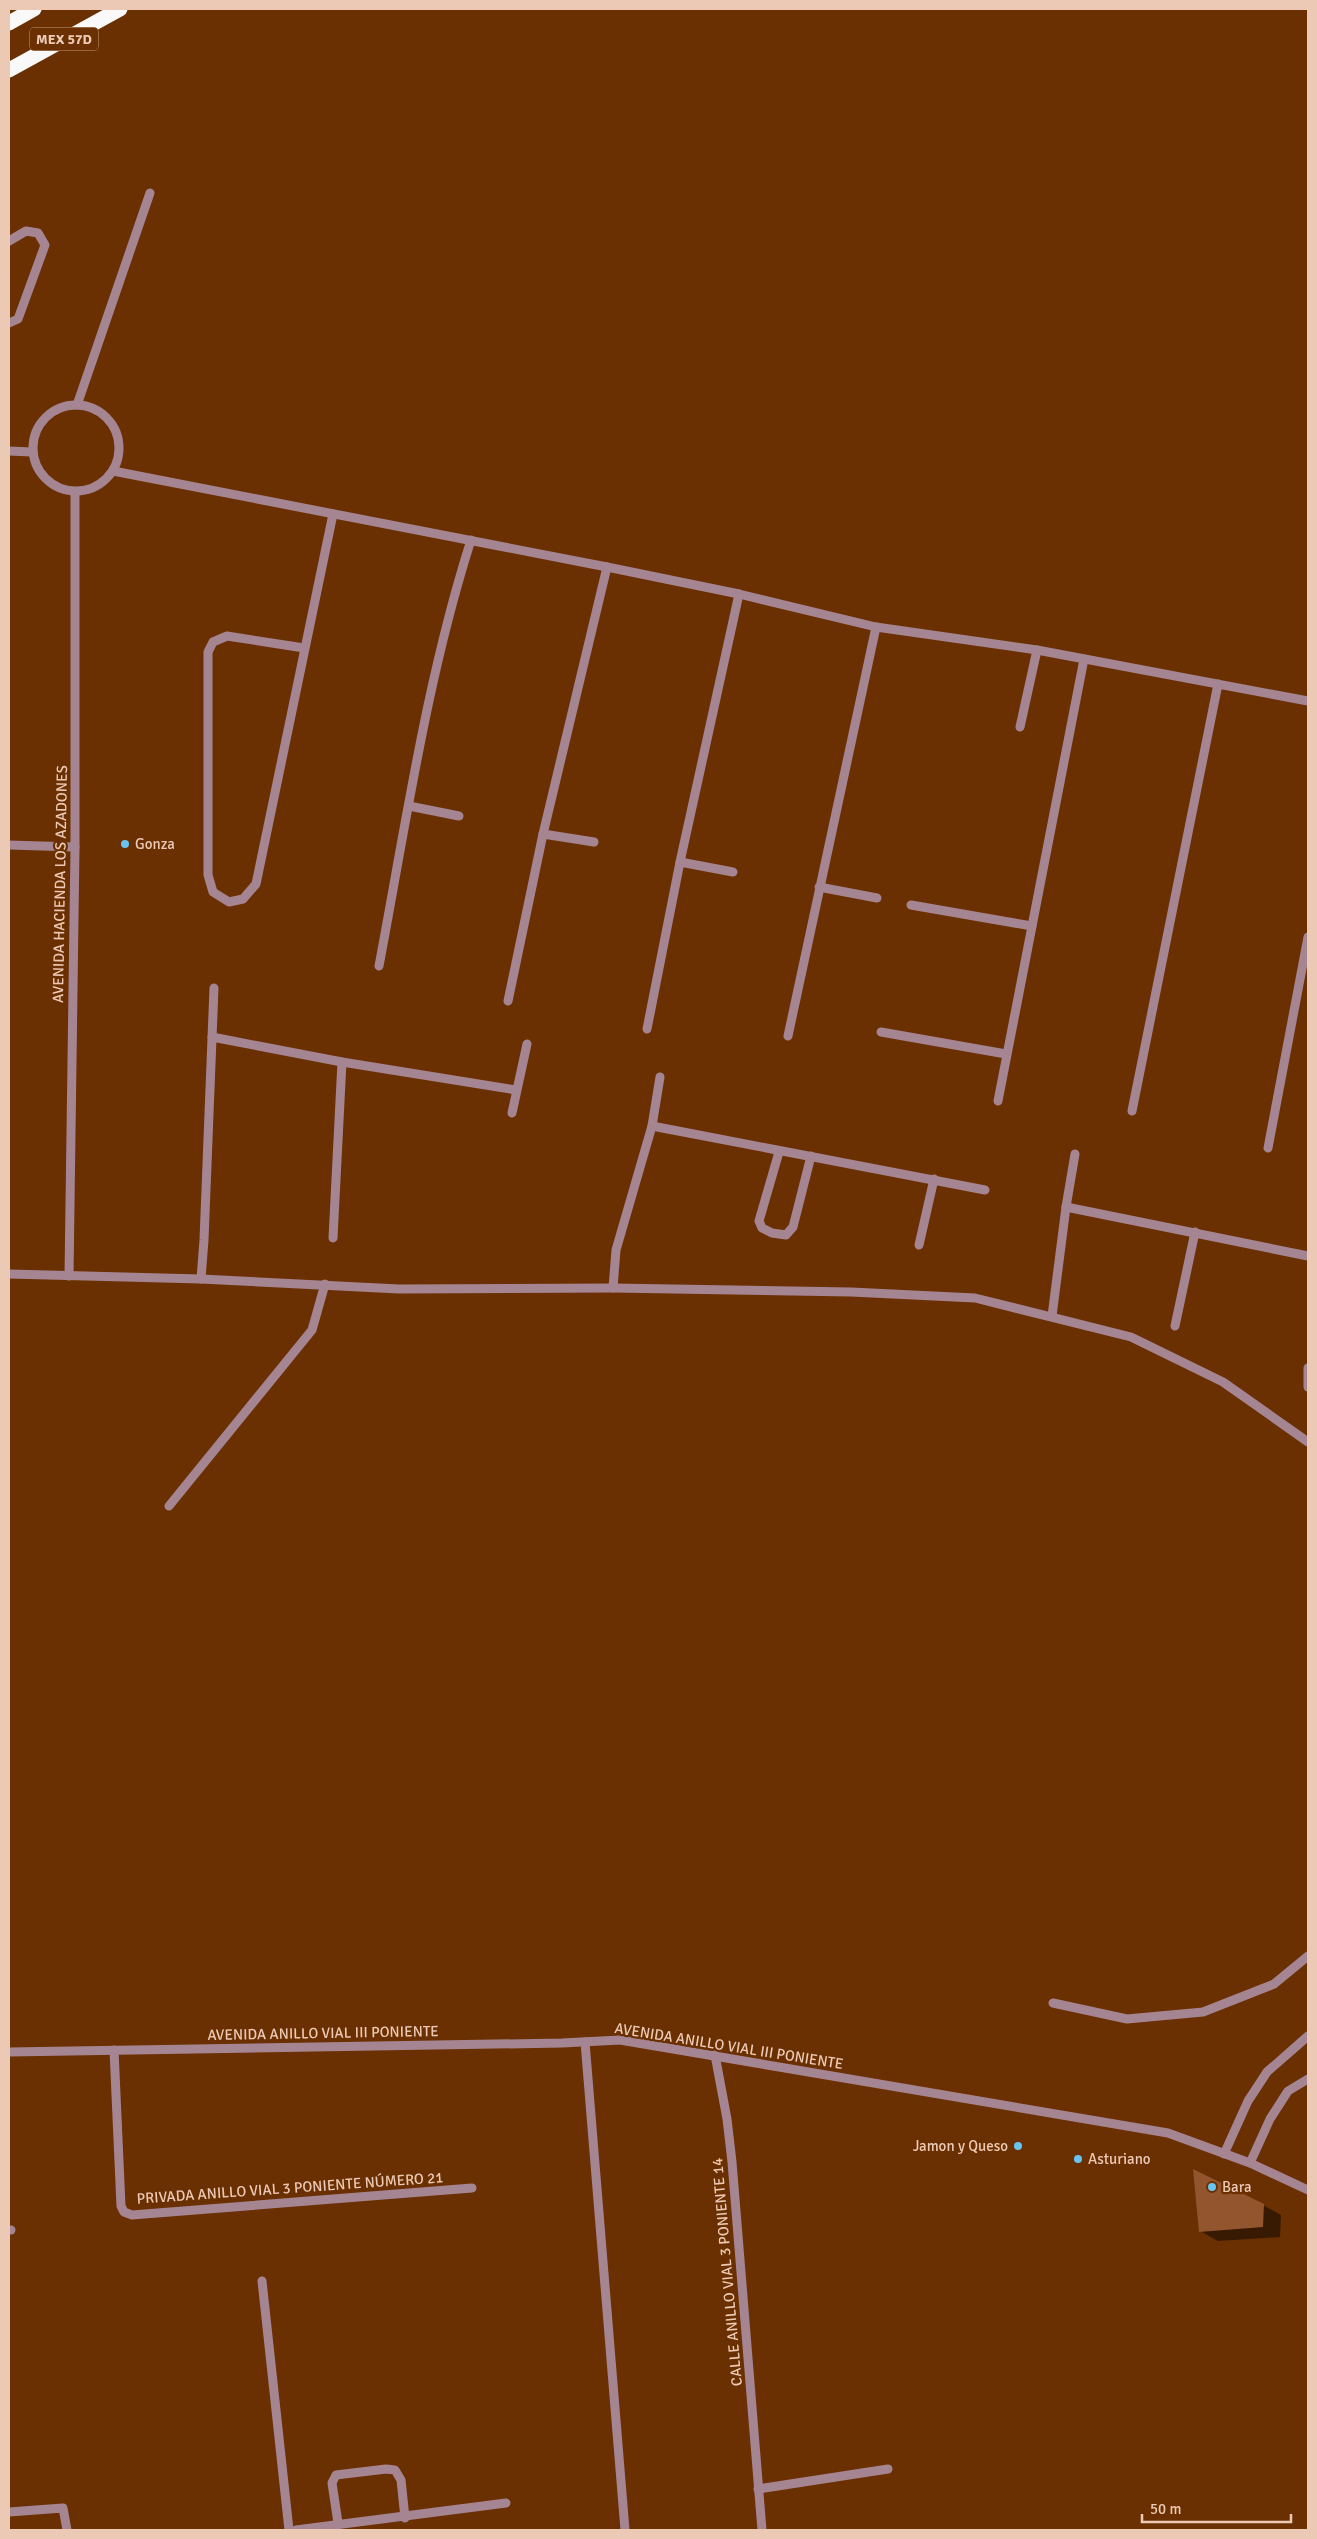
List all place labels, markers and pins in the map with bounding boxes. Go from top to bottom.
place label: Gonza [135,835,175,853]
marker: Gonza [119,838,131,850]
place label: Jamon y Queso [913,2137,1008,2155]
marker: Jamon y Queso [1012,2140,1024,2152]
place label: Asturiano [1088,2150,1151,2168]
marker: Asturiano [1072,2153,1084,2165]
place label: Bara [1222,2178,1252,2196]
marker: Bara [1206,2181,1218,2193]

